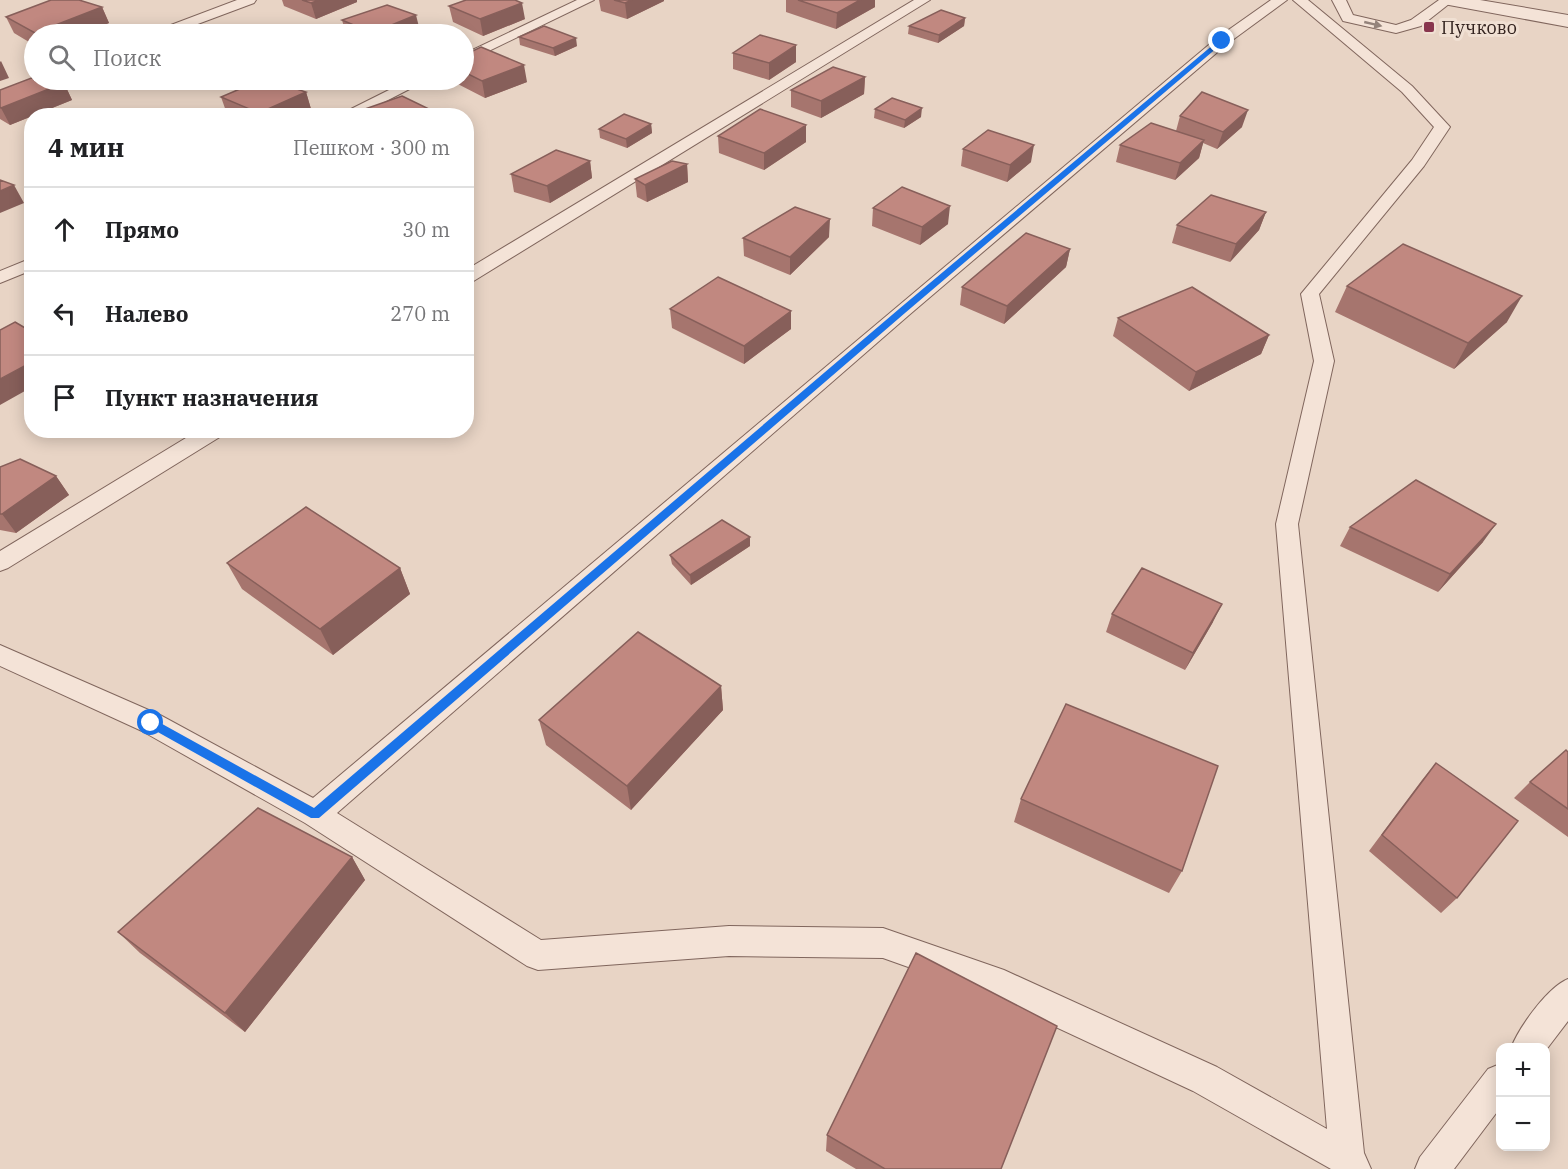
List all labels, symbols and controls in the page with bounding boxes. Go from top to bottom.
place label: Пучково [1441,16,1517,39]
one-way arrow [1364,19,1382,29]
marker: Пучково [1422,20,1436,34]
search box [24,24,474,90]
route end [1208,27,1234,53]
icon: search [45,41,78,74]
text: Поиск [93,43,161,72]
text: 4 мин [48,130,124,164]
text: Пешком · 300 m [293,134,450,161]
icon: ahead [48,213,81,246]
text: Прямо [105,215,179,244]
text: 30 m [402,216,450,243]
icon: left [48,297,81,330]
text: Налево [105,299,189,328]
text: 270 m [390,300,450,327]
icon: arrive [48,381,81,414]
text: Пункт назначения [105,383,319,412]
route start [137,709,163,735]
map controls [1496,1043,1550,1151]
button: + [1496,1043,1550,1097]
button: − [1496,1097,1550,1151]

